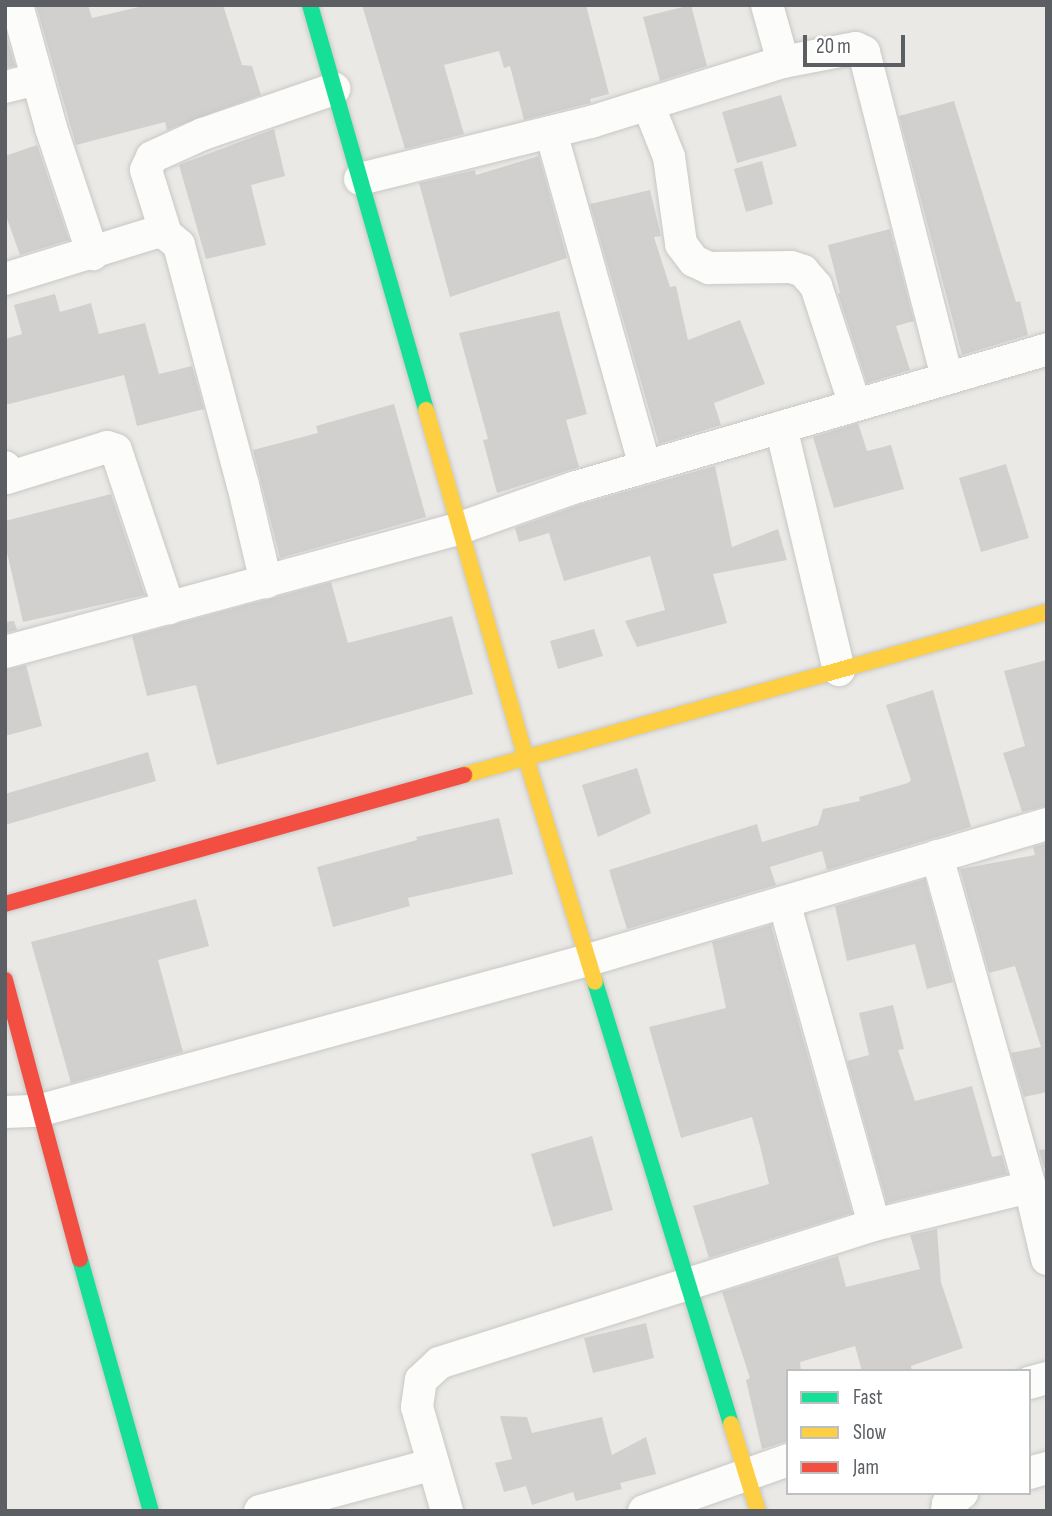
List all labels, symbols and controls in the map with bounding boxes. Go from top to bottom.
scale bar [807,21,908,65]
text: 20 m [816,34,851,59]
legend [786,1369,1031,1495]
text: Fast [853,1385,883,1410]
text: Slow [853,1420,886,1445]
text: Jam [853,1455,879,1480]

